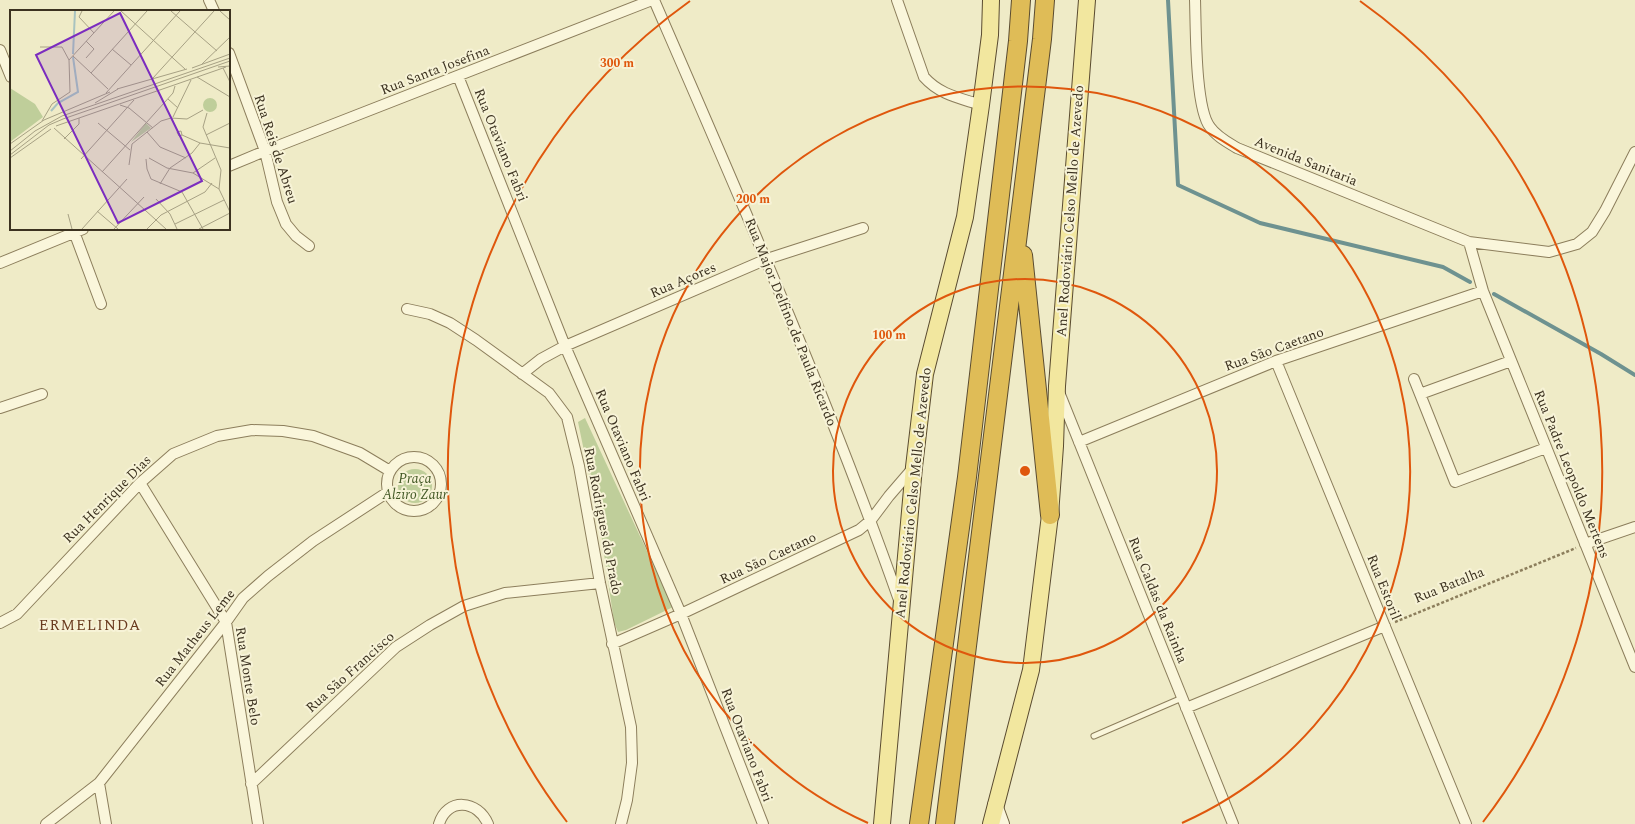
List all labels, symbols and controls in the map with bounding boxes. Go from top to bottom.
inset map [10,10,230,230]
street label: Rua Santa Josefina [377,40,493,100]
text: 300 m [600,54,634,73]
street label: Anel Rodoviário Celso Mello de Azevedo [1051,84,1089,338]
street label: Rua Otaviano Fabri [469,85,533,205]
street label: Rua Reis de Abreu [248,92,304,206]
street label: Avenida Sanitaria [1251,131,1361,191]
text: 200 m [736,190,770,209]
street label: Rua Major Delfino de Paula Ricardo [740,215,842,429]
street label: Rua Açores [647,257,719,303]
street label: Rua São Caetano [1221,321,1327,377]
text: 100 m [872,326,906,345]
street label: Anel Rodoviário Celso Mello de Azevedo [889,366,937,620]
street label: Rua Otaviano Fabri [590,385,656,505]
street label: Rua Padre Leopoldo Mertens [1529,387,1615,561]
street label: Rua Rodrigues do Prado [578,446,628,596]
street label: Rua Henrique Dias [58,450,156,548]
centre of rings [1018,464,1032,478]
park label: Praça Alziro Zaur [381,468,448,505]
street label: Rua São Caetano [716,526,820,590]
street label: Rua Caldas da Rainha [1123,534,1193,666]
street label: Rua Estoril [1361,551,1407,623]
street label: Rua Batalha [1411,561,1488,609]
street label: Rua Matheus Leme [150,584,240,692]
district label: ERMELINDA [39,614,141,637]
street label: Rua Monte Belo [230,625,266,727]
street label: Rua São Francisco [301,626,399,718]
street label: Rua Otaviano Fabri [716,685,778,805]

